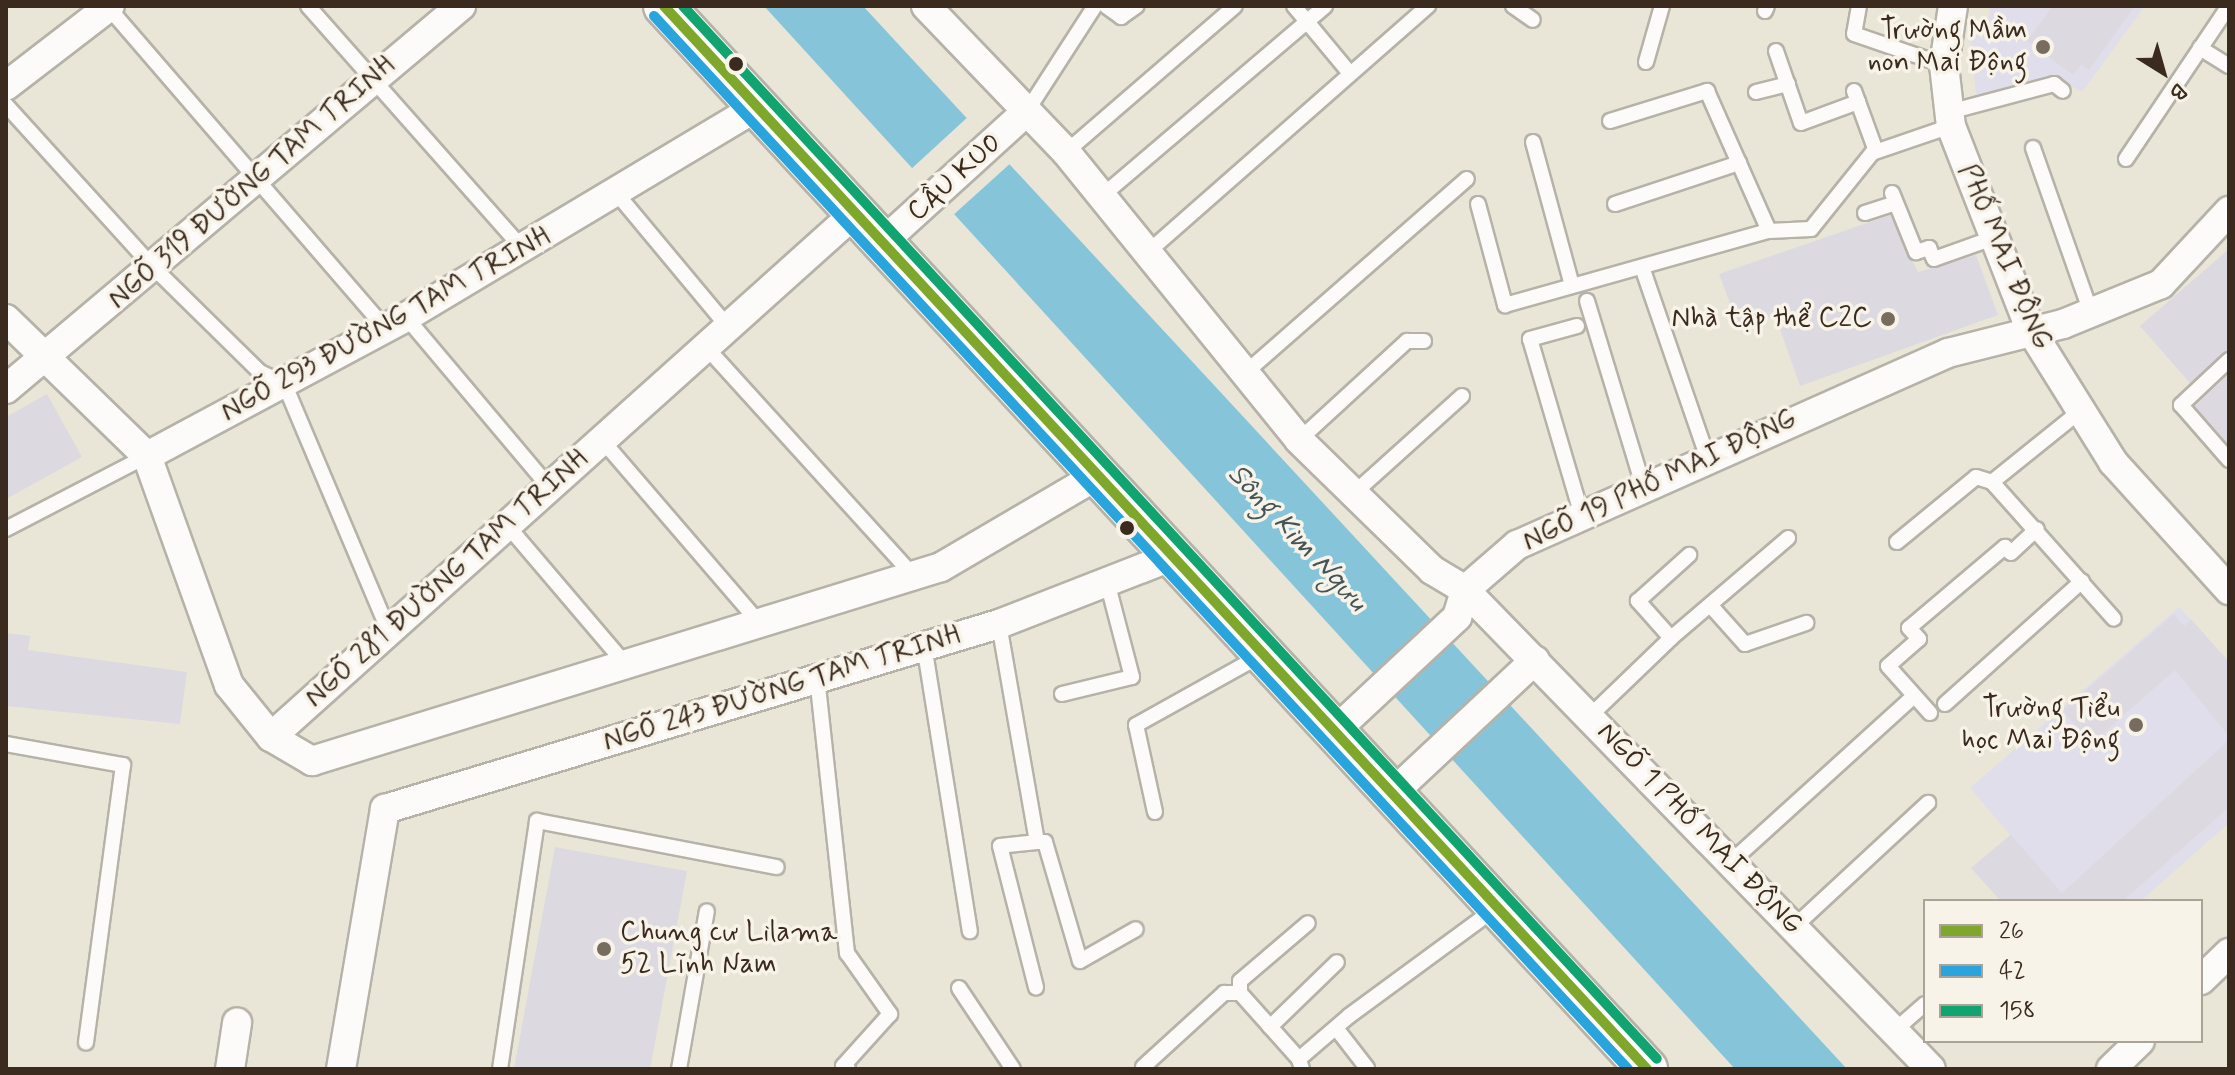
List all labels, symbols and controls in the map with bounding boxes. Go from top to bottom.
place label: Trường Mầm non Mai Động [1865,14,2027,80]
north arrow [2123,32,2203,112]
marker: Trường Mầm non Mai Động [2034,38,2052,56]
street label: NGÕ 319 ĐƯỜNG TAM TRINH [104,51,400,315]
unlabelled marker [728,56,744,72]
text: B [2163,76,2191,107]
street label: CẦU KU0 [901,127,1009,229]
street label: PHỐ MAI ĐỘNG [1950,159,2058,355]
street label: NGÕ 293 ĐƯỜNG TAM TRINH [218,221,554,429]
place label: Nhà tập thể C2C [1672,302,1872,336]
marker: Nhà tập thể C2C [1879,310,1897,328]
street label: NGÕ 19 PHỐ MAI ĐỘNG [1518,403,1802,559]
street label: NGÕ 281 ĐƯỜNG TAM TRINH [300,445,594,713]
water label: Sông Kim Ngưu [1217,454,1377,622]
unlabelled marker [1119,520,1135,536]
street label: NGÕ 243 ĐƯỜNG TAM TRINH [602,619,962,759]
place label: Trường Tiểu học Mai Động [1963,692,2120,758]
street label: NGÕ 1 PHỐ MAI ĐỘNG [1589,716,1809,942]
marker: Trường Tiểu học Mai Động [2127,716,2145,734]
legend [1923,899,2203,1043]
place label: Chung cư Lilama 52 Lĩnh Nam [620,916,836,982]
text: 26 [1999,916,2024,947]
marker: Chung cư Lilama 52 Lĩnh Nam [595,940,613,958]
text: 42 [1999,956,2026,987]
text: 158 [1999,996,2035,1027]

